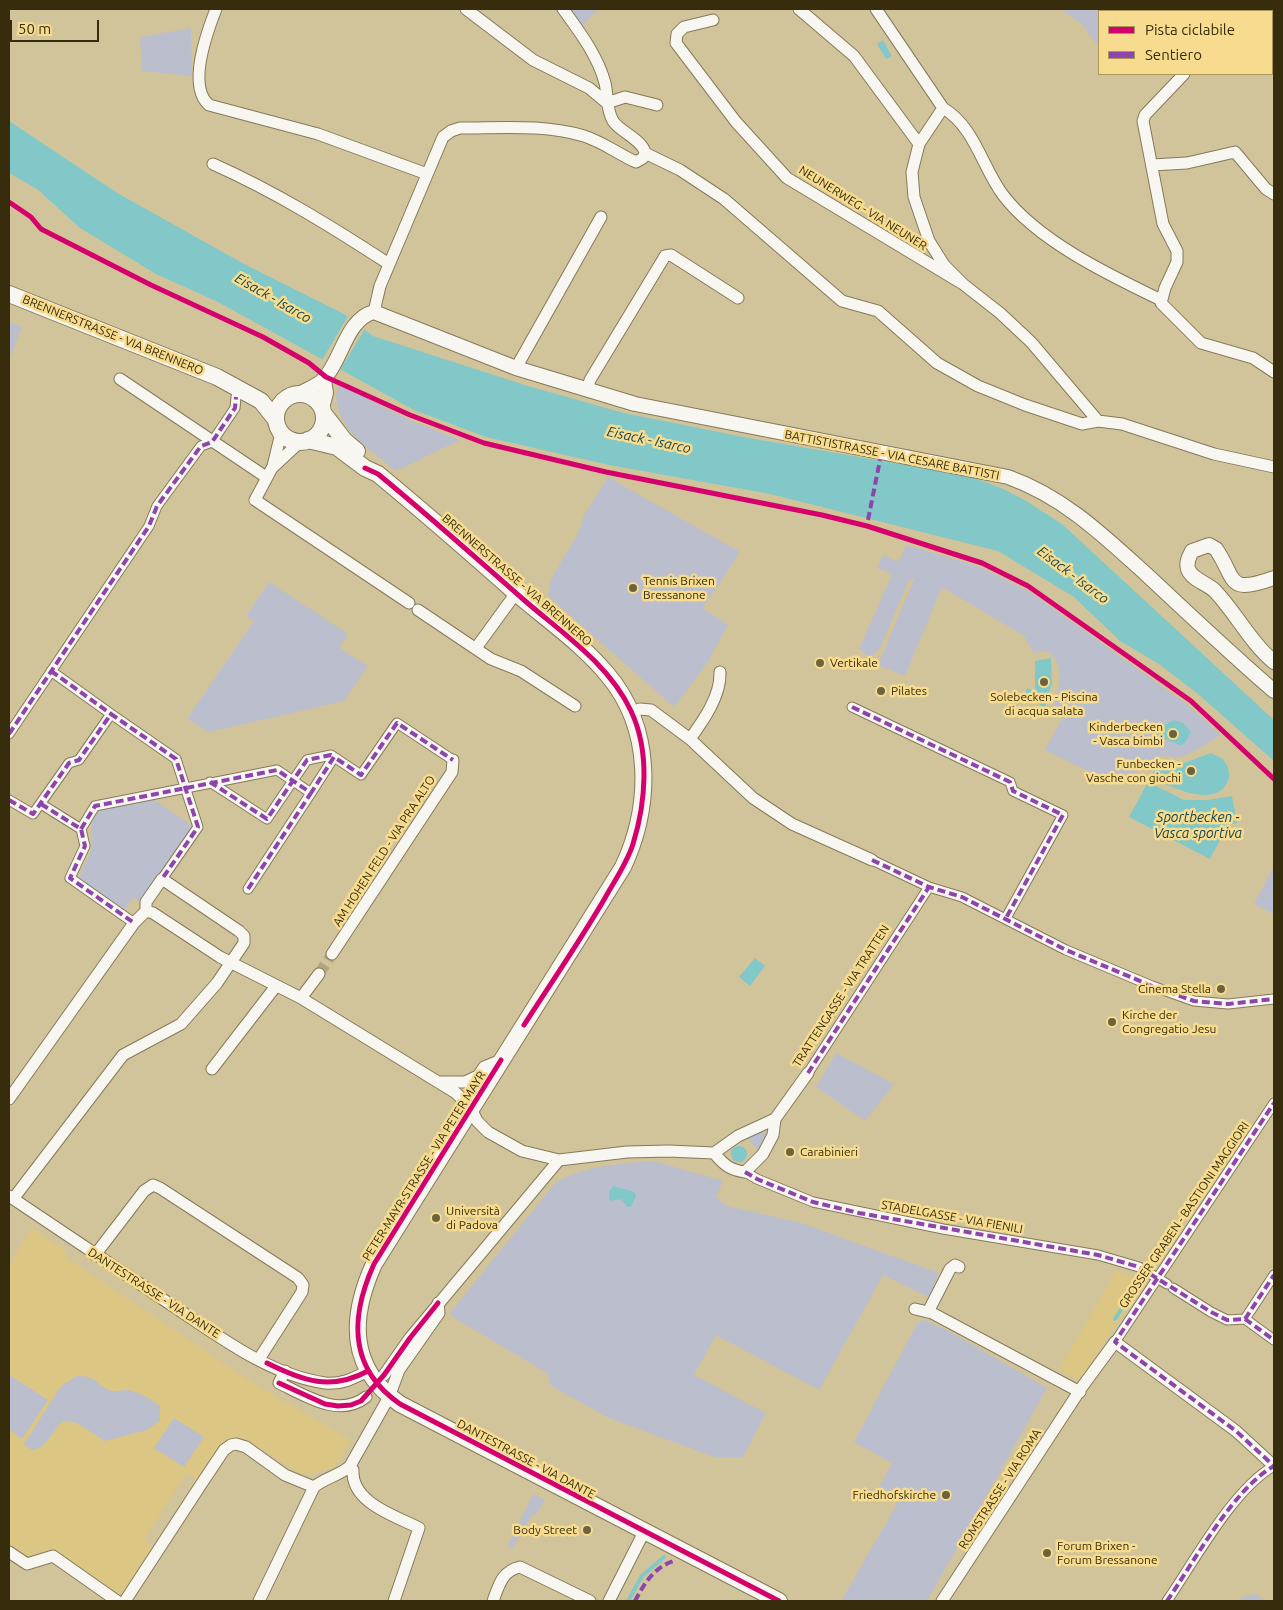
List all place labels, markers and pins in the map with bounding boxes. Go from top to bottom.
place label: Tennis Brixen Bressanone [643,574,715,602]
marker: Tennis Brixen Bressanone [627,582,639,594]
place label: Vertikale [830,656,878,670]
marker: Vertikale [814,657,826,669]
marker: Solebecken - Piscina di acqua salata [1038,676,1050,688]
place label: Pilates [891,684,927,698]
marker: Pilates [875,685,887,697]
place label: Solebecken - Piscina di acqua salata [990,690,1098,718]
place label: Kinderbecken - Vasca bimbi [1089,720,1163,748]
marker: Kinderbecken - Vasca bimbi [1167,728,1179,740]
place label: Funbecken - Vasche con giochi [1086,757,1181,785]
marker: Funbecken - Vasche con giochi [1185,765,1197,777]
place label: Cinema Stella [1138,982,1211,996]
marker: Cinema Stella [1215,983,1227,995]
place label: Kirche der Congregatio Jesu [1122,1008,1216,1036]
marker: Kirche der Congregatio Jesu [1106,1016,1118,1028]
place label: Carabinieri [800,1145,858,1159]
marker: Carabinieri [784,1146,796,1158]
place label: Università di Padova [446,1204,500,1232]
marker: Università di Padova [430,1212,442,1224]
place label: Friedhofskirche [853,1488,936,1502]
marker: Friedhofskirche [940,1489,952,1501]
place label: Body Street [513,1523,577,1537]
marker: Body Street [581,1524,593,1536]
place label: Forum Brixen - Forum Bressanone [1057,1539,1158,1567]
marker: Forum Brixen - Forum Bressanone [1041,1547,1053,1559]

